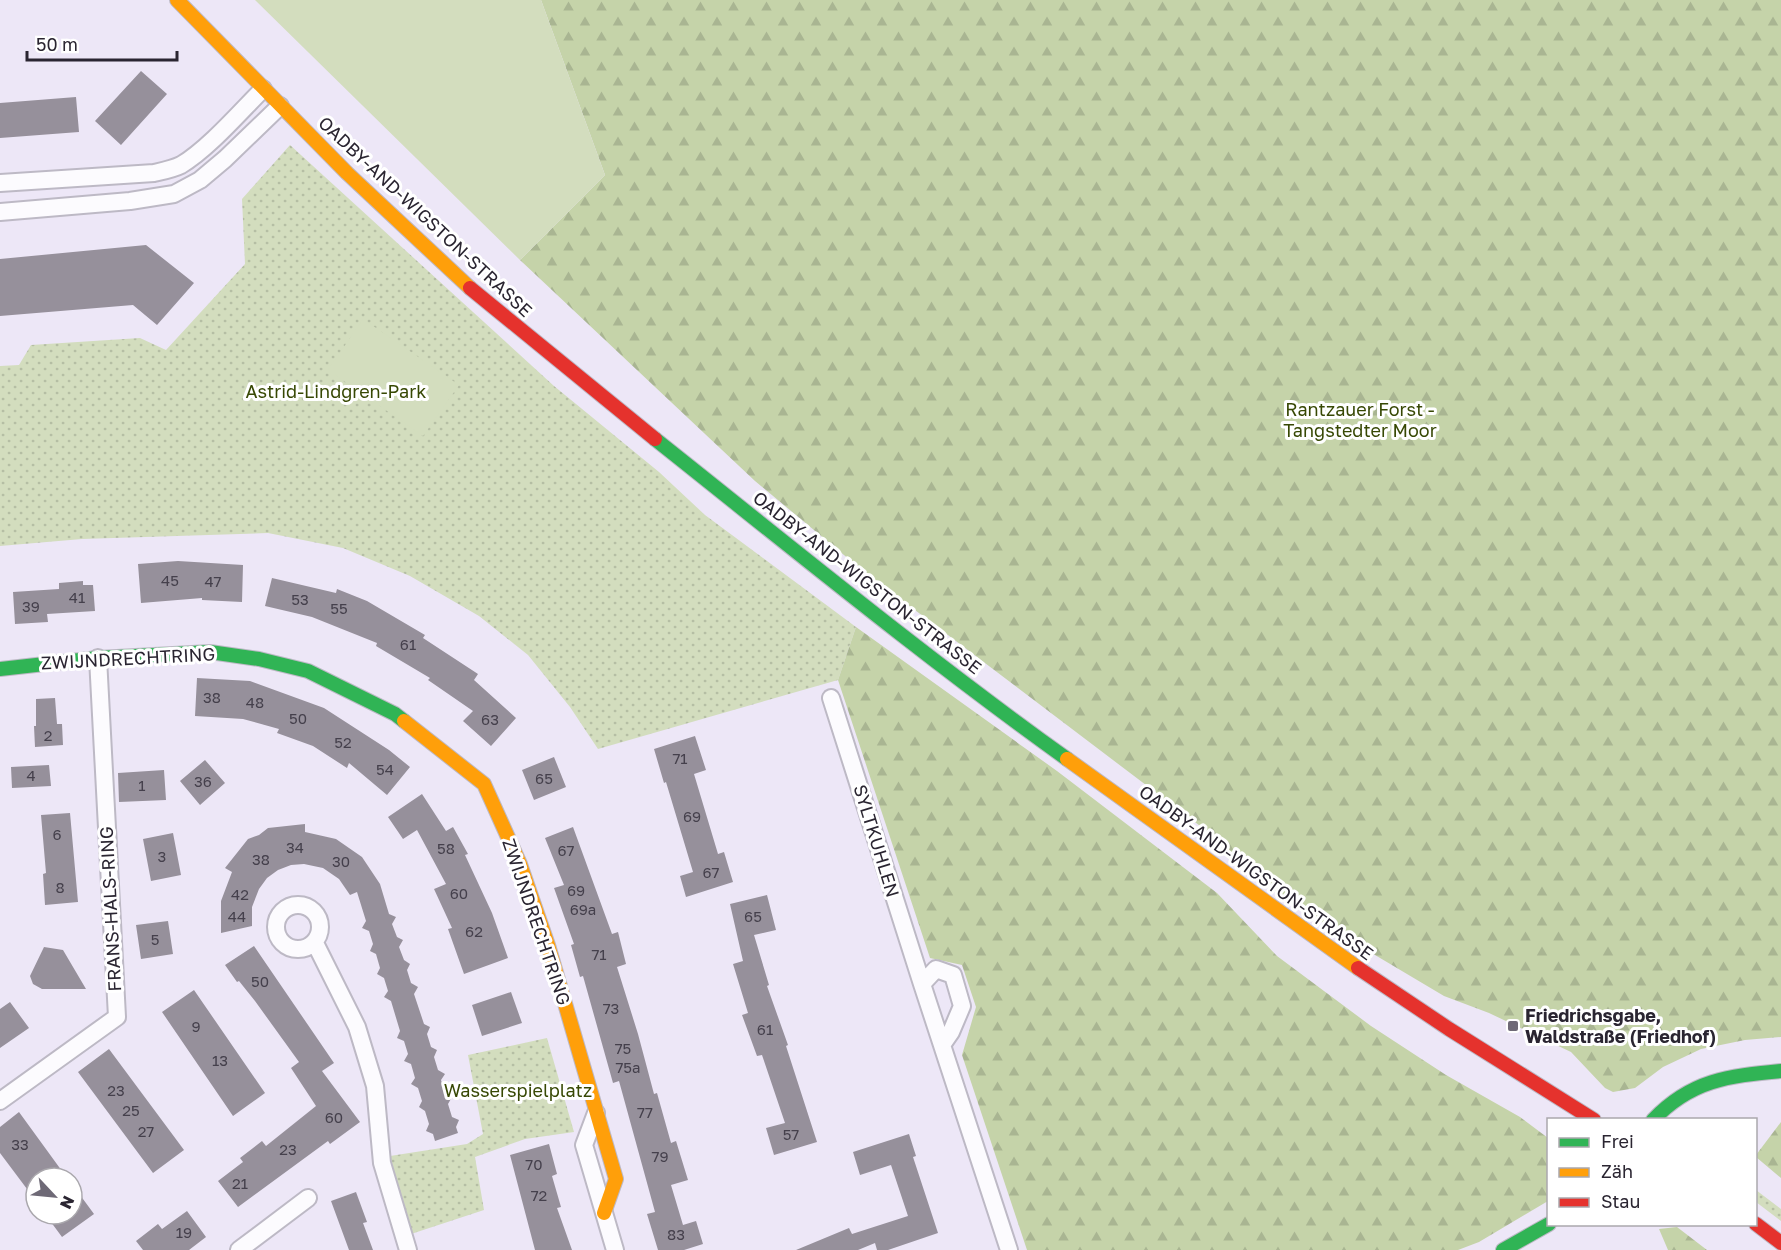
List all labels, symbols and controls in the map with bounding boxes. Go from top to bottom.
scale bar [27,24,177,62]
text: 50 m [36,33,78,55]
street label: OADBY-AND-WIGSTON-STRASSE [314,111,537,321]
park label: Astrid-Lindgren-Park [246,380,426,402]
park label: Rantzauer Forst - Tangstedter Moor [1283,398,1437,441]
street label: OADBY-AND-WIGSTON-STRASSE [749,486,986,678]
house number: 45 [161,571,179,589]
house number: 47 [204,572,222,590]
house number: 41 [69,588,85,606]
house number: 53 [291,590,309,608]
house number: 39 [22,597,40,615]
house number: 55 [330,599,348,617]
house number: 61 [400,635,416,653]
street label: ZWIJNDRECHTRING [40,642,216,674]
house number: 38 [203,688,221,706]
house number: 48 [246,693,264,711]
house number: 50 [289,709,307,727]
house number: 63 [481,710,499,728]
house number: 2 [44,726,52,744]
house number: 52 [334,733,352,751]
house number: 71 [672,749,688,767]
house number: 54 [376,760,394,778]
house number: 4 [26,766,36,784]
house number: 65 [535,769,553,787]
house number: 36 [194,772,212,790]
house number: 1 [138,776,146,794]
street label: OADBY-AND-WIGSTON-STRASSE [1135,780,1378,965]
street label: SYLTKUHLEN [849,782,905,900]
house number: 69 [683,807,701,825]
house number: 6 [52,825,62,843]
street label: FRANS-HALS-RING [95,826,125,992]
street label: ZWIJNDRECHTRING [498,836,576,1008]
house number: 34 [286,838,304,856]
house number: 58 [437,839,455,857]
house number: 67 [557,841,575,859]
house number: 3 [158,847,166,865]
house number: 38 [252,850,270,868]
house number: 30 [332,852,350,870]
house number: 67 [702,863,720,881]
house number: 8 [55,878,65,896]
house number: 69 [567,881,585,899]
house number: 60 [450,884,468,902]
house number: 42 [231,885,249,903]
house number: 69a [570,900,596,918]
house number: 44 [228,907,246,925]
house number: 65 [744,907,762,925]
house number: 62 [465,922,483,940]
house number: 5 [151,930,159,948]
house number: 71 [591,945,607,963]
house number: 50 [251,972,269,990]
house number: 73 [603,999,619,1017]
place label: Friedrichsgabe, Waldstraße (Friedhof) [1525,1004,1716,1047]
house number: 9 [191,1017,201,1035]
marker: Friedrichsgabe, Waldstraße (Friedhof) [1506,1019,1520,1033]
house number: 61 [757,1020,773,1038]
house number: 75 [615,1039,631,1057]
house number: 13 [212,1051,228,1069]
house number: 75a [615,1058,641,1076]
park label: Wasserspielplatz [444,1079,592,1101]
house number: 23 [107,1081,125,1099]
house number: 25 [122,1101,140,1119]
house number: 77 [637,1103,653,1121]
house number: 60 [325,1108,343,1126]
legend [1547,1118,1757,1226]
house number: 27 [138,1122,154,1140]
house number: 57 [783,1125,799,1143]
text: Frei [1601,1130,1634,1152]
house number: 33 [11,1135,29,1153]
house number: 23 [279,1140,297,1158]
house number: 79 [651,1147,669,1165]
house number: 70 [525,1155,543,1173]
text: Zäh [1601,1160,1633,1182]
north arrow [24,1166,84,1226]
house number: 21 [232,1174,248,1192]
house number: 72 [531,1186,547,1204]
text: Stau [1601,1190,1640,1212]
text: N [56,1193,79,1212]
house number: 19 [176,1223,192,1241]
house number: 83 [667,1225,685,1243]

